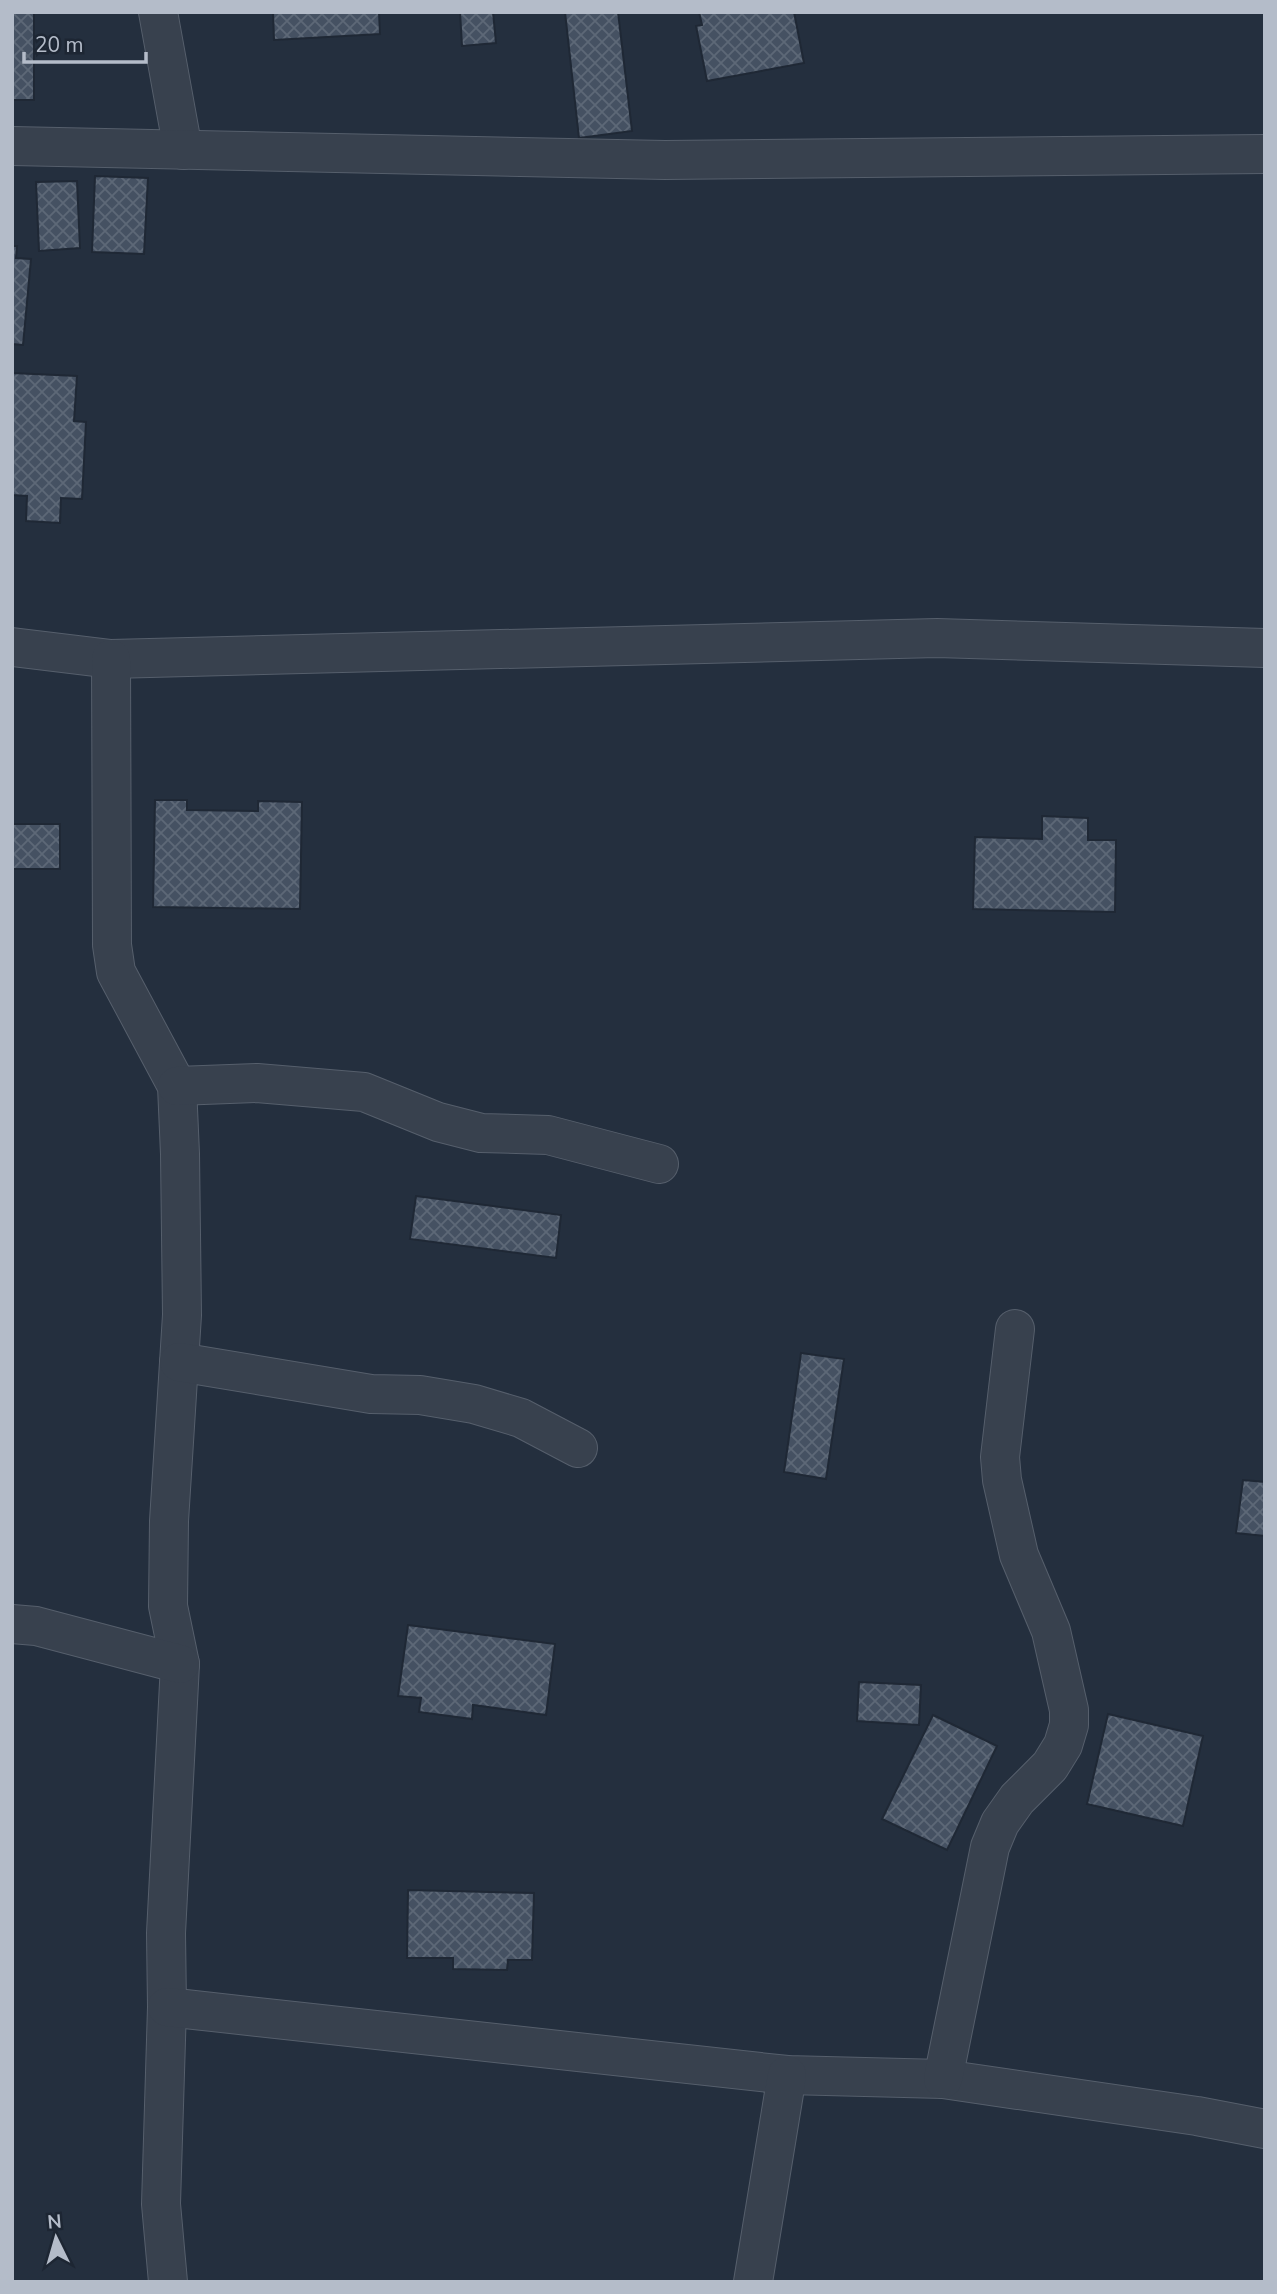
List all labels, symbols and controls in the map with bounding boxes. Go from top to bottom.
scale bar [24,21,147,65]
text: 20 m [35,31,84,59]
north arrow [21,2203,91,2273]
text: N [46,2208,63,2236]

